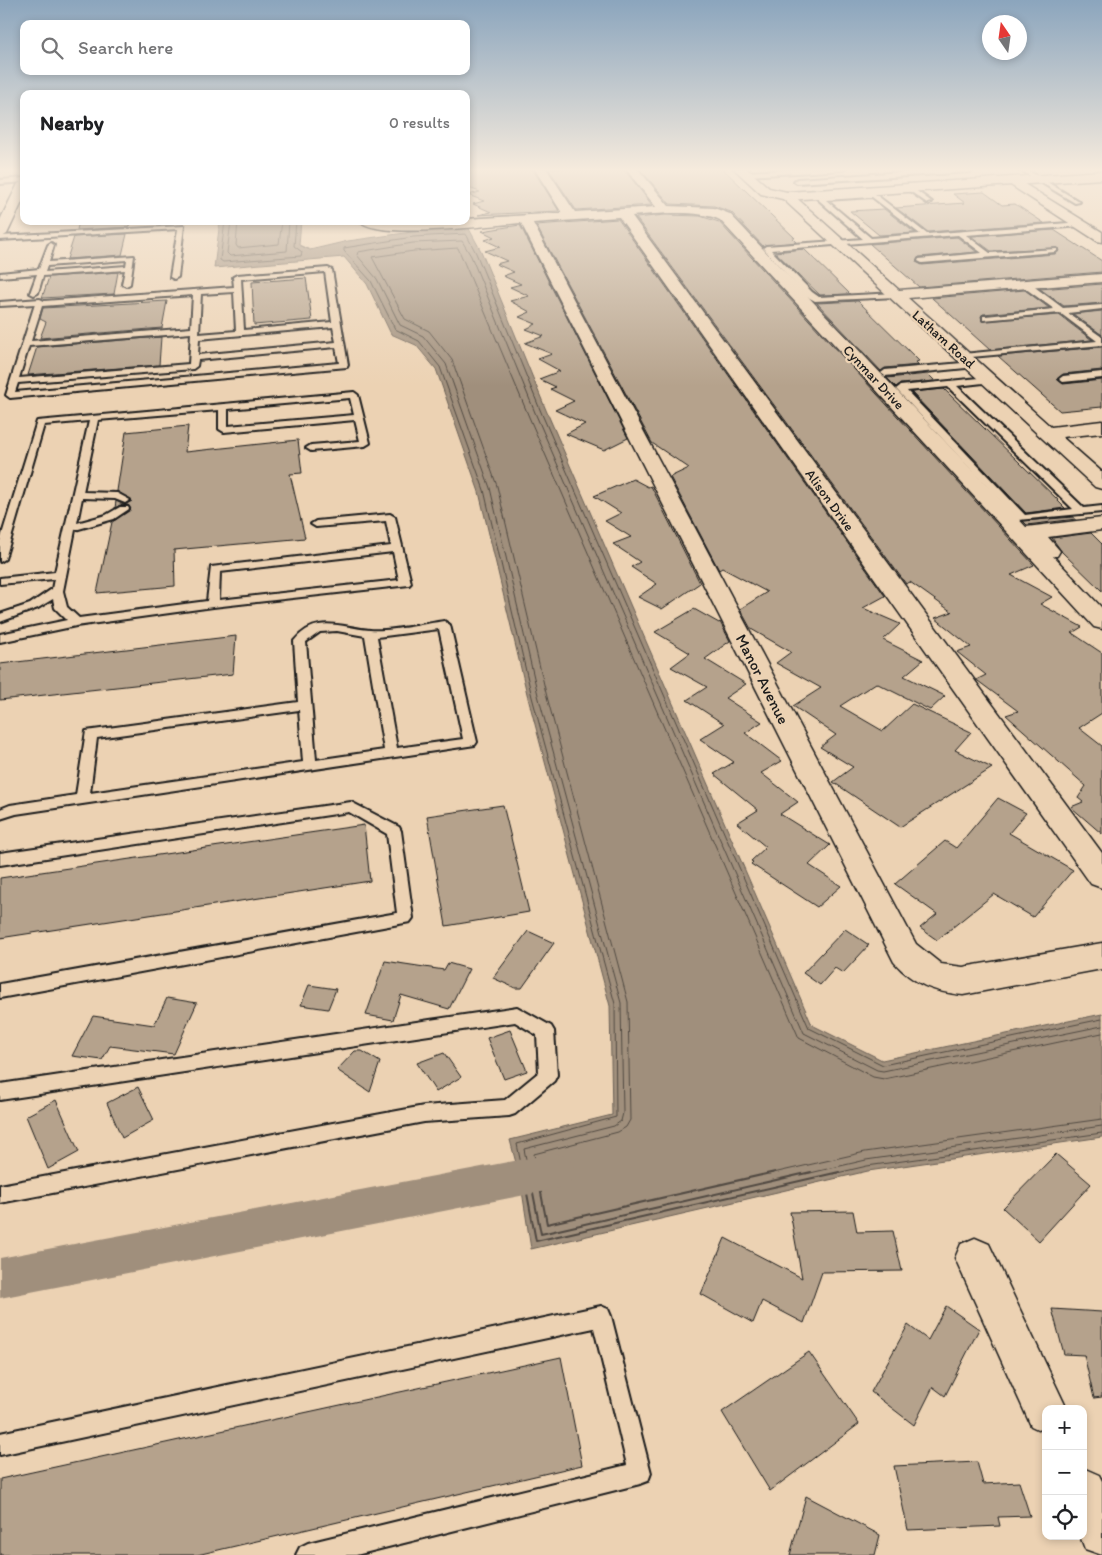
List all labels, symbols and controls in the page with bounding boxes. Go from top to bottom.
north arrow [982,15,1027,60]
search box [20,20,470,75]
icon: search [38,34,66,62]
text: Search here [78,36,173,59]
text: Nearby [40,110,104,135]
text: 0 results [389,113,450,132]
street label: Latham Road [909,307,979,372]
street label: Cynmar Drive [839,342,908,413]
street label: Alison Drive [801,466,858,535]
street label: Manor Avenue [732,631,793,727]
map controls [1042,1405,1087,1540]
button: + [1042,1405,1087,1450]
button: − [1042,1450,1087,1495]
button: locate [1042,1495,1087,1540]

